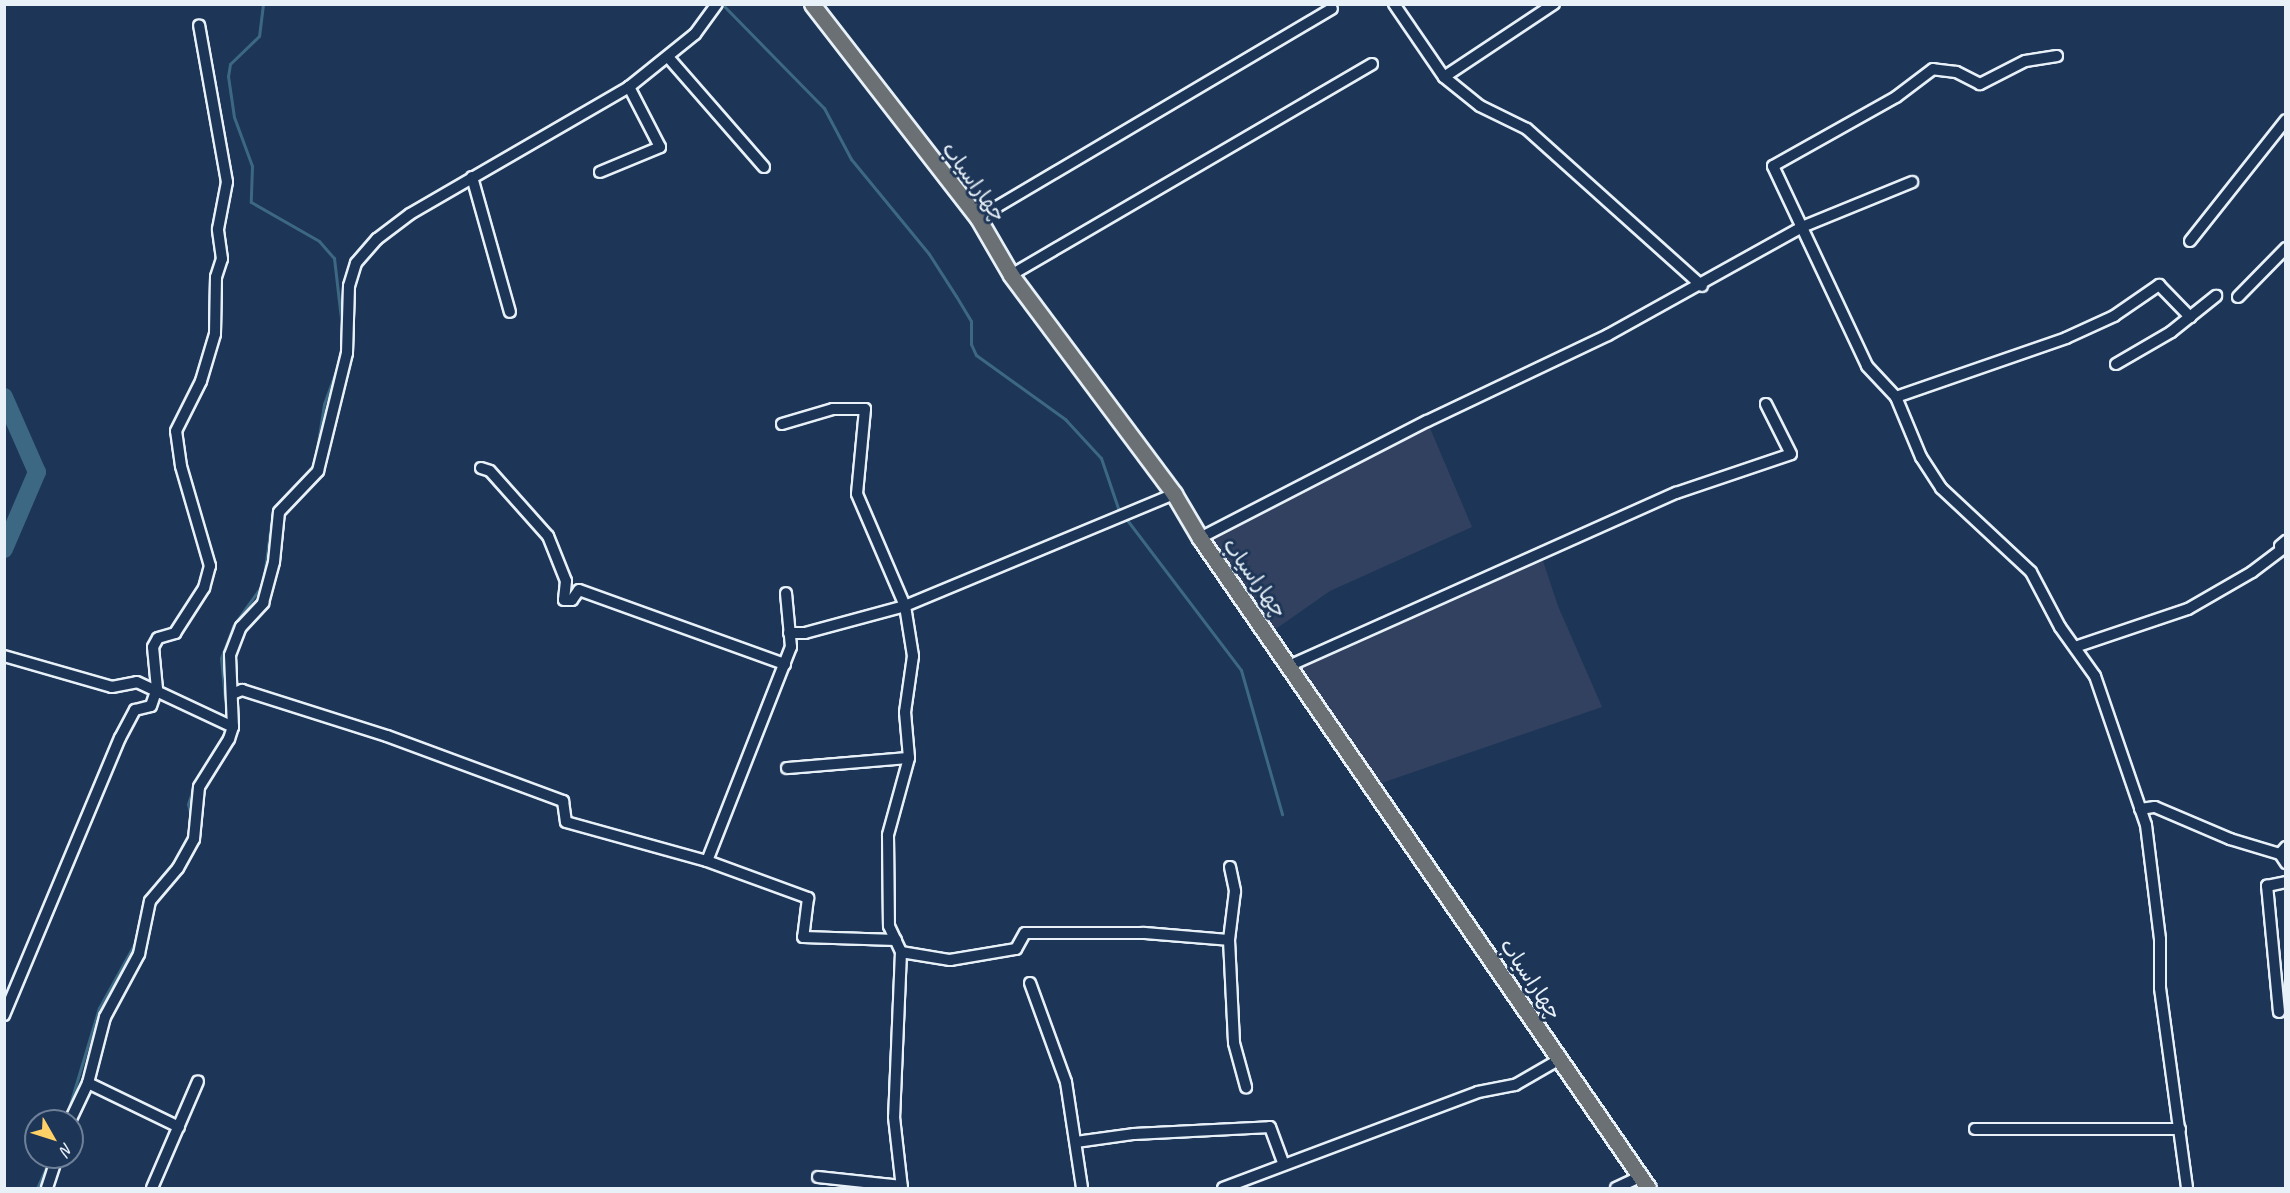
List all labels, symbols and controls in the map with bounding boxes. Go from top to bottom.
street label: چهاراسیاب [937,137,1011,227]
street label: چهاراسیاب [1218,533,1292,623]
street label: چهاراسیاب [1495,934,1567,1024]
north arrow [24,1109,84,1169]
text: N [56,1139,77,1159]

